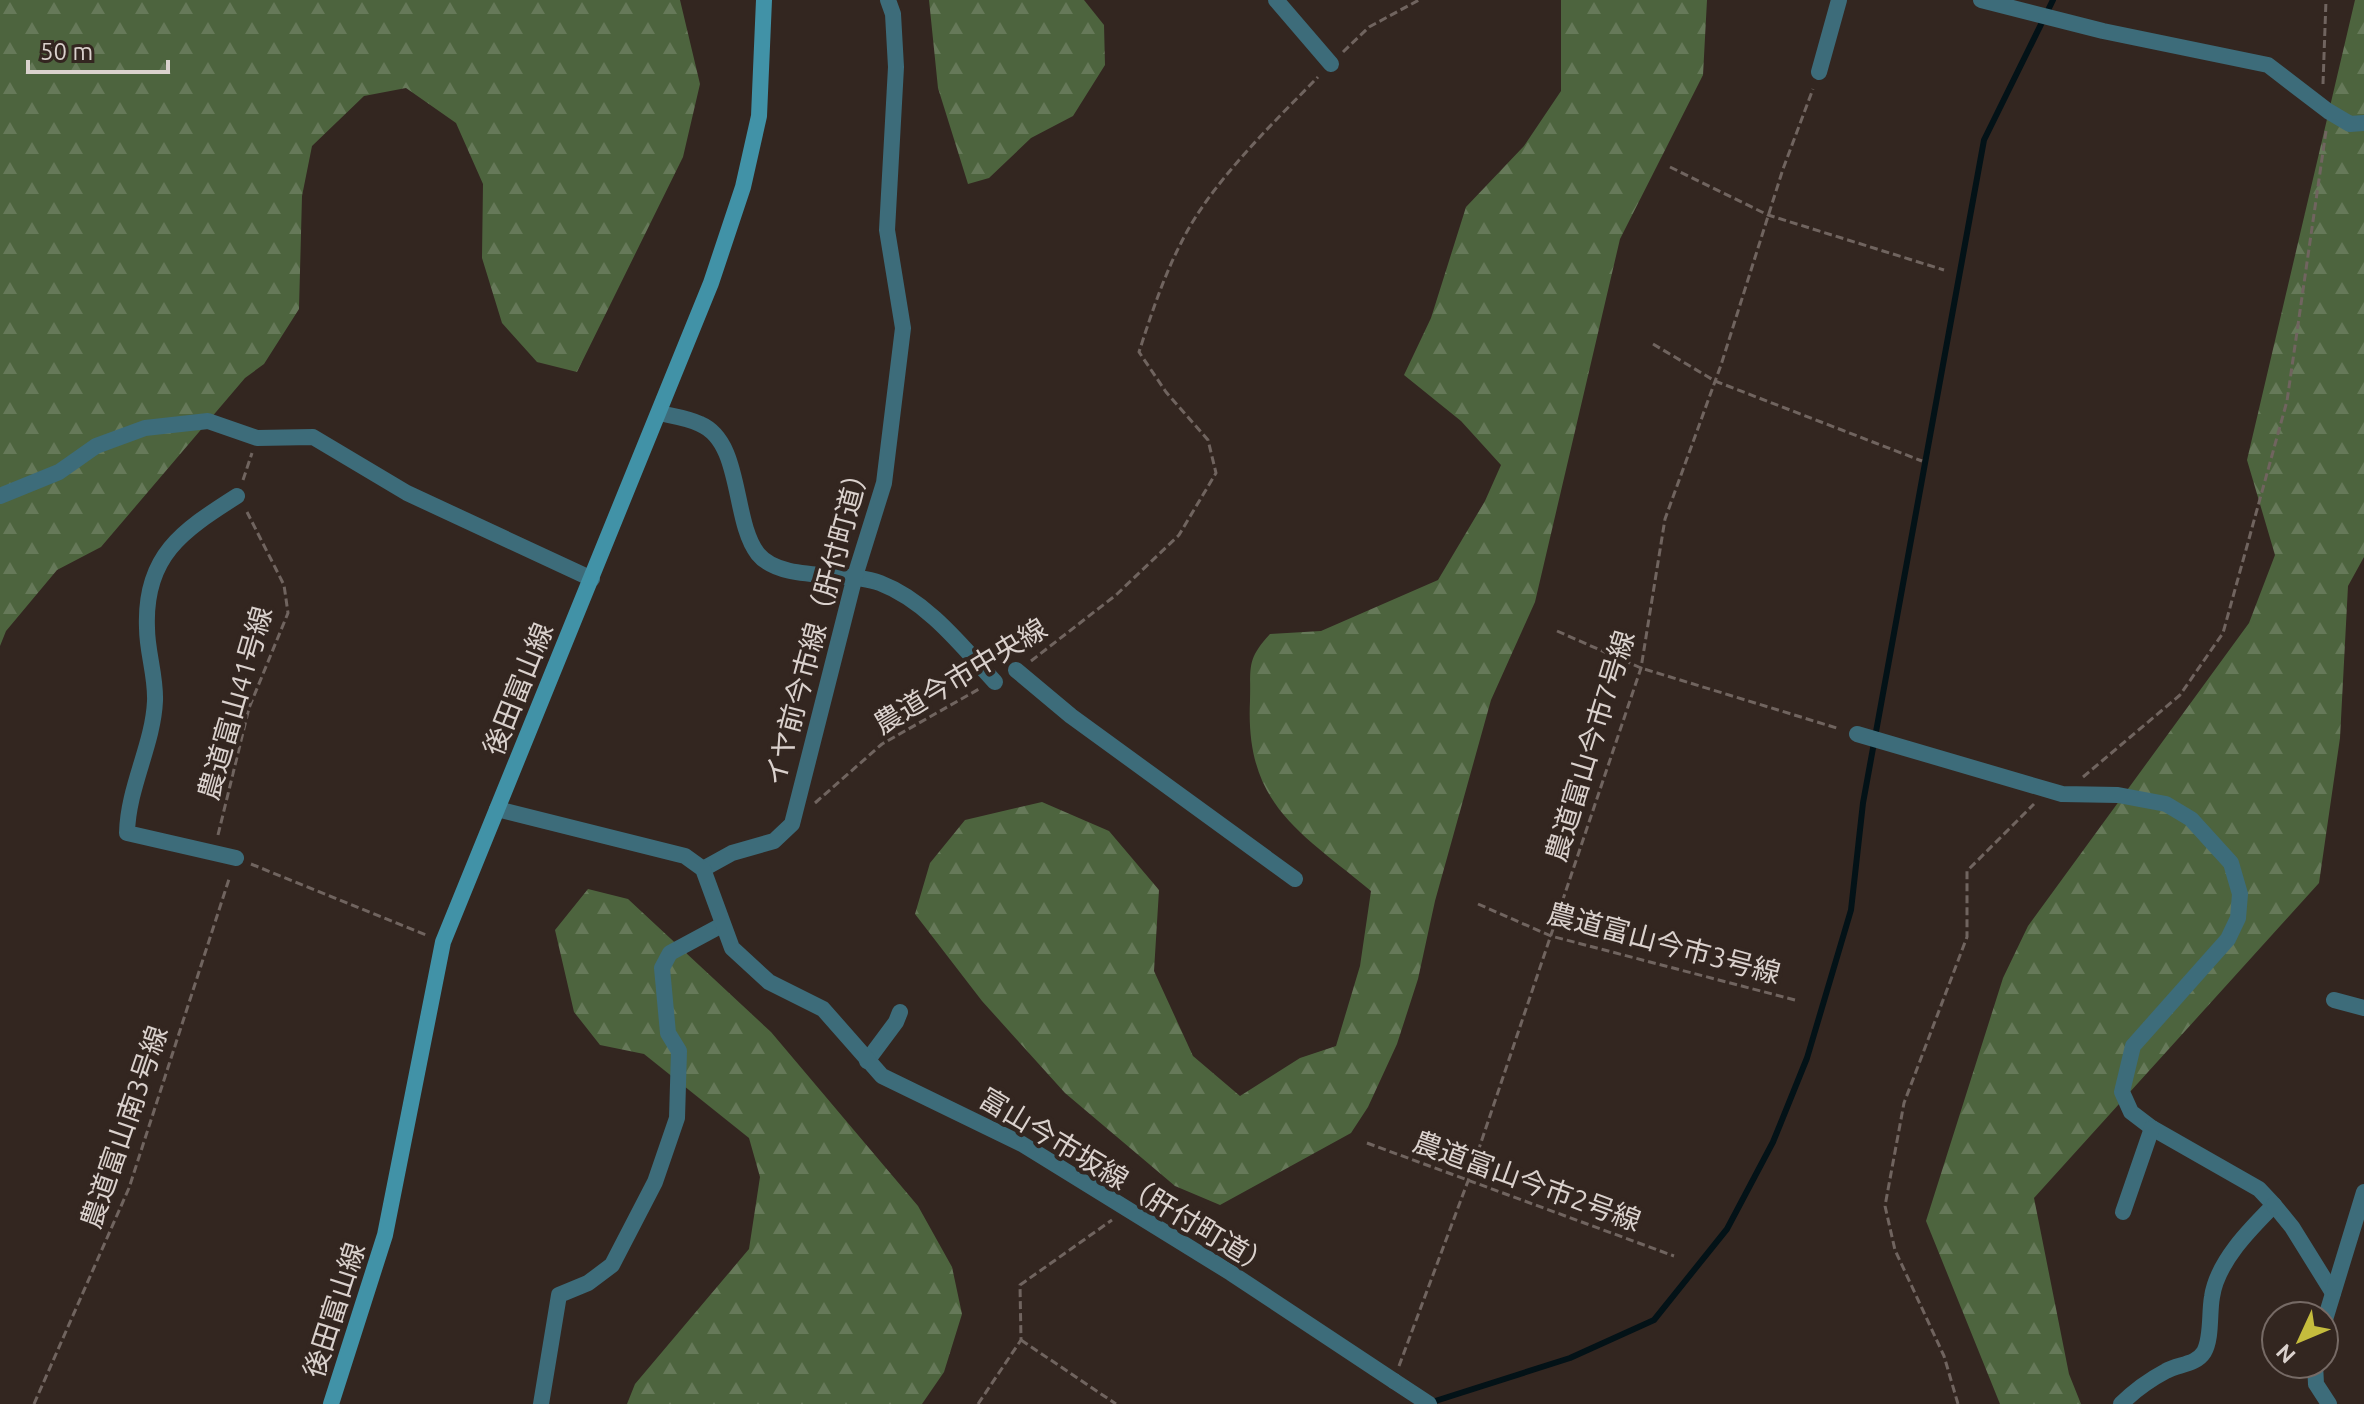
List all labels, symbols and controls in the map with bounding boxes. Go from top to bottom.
scale bar [28,24,168,74]
text: 50 m [40,38,93,65]
street label: イヤ前今市線（肝付町道） [758,457,875,789]
street label: 農道富山41号線 [192,603,277,803]
street label: 農道今市中央線 [868,612,1052,739]
street label: 後田富山線 [477,618,558,760]
street label: 農道富山今市7号線 [1540,627,1639,865]
street label: 農道富山今市3号線 [1544,897,1784,989]
street label: 農道富山南3号線 [74,1022,173,1232]
street label: 富山今市坂線（肝付町道） [974,1082,1278,1281]
street label: 農道富山今市2号線 [1409,1125,1645,1236]
street label: 後田富山線 [297,1238,370,1381]
north arrow [2260,1300,2340,1380]
text: N [2271,1340,2300,1369]

